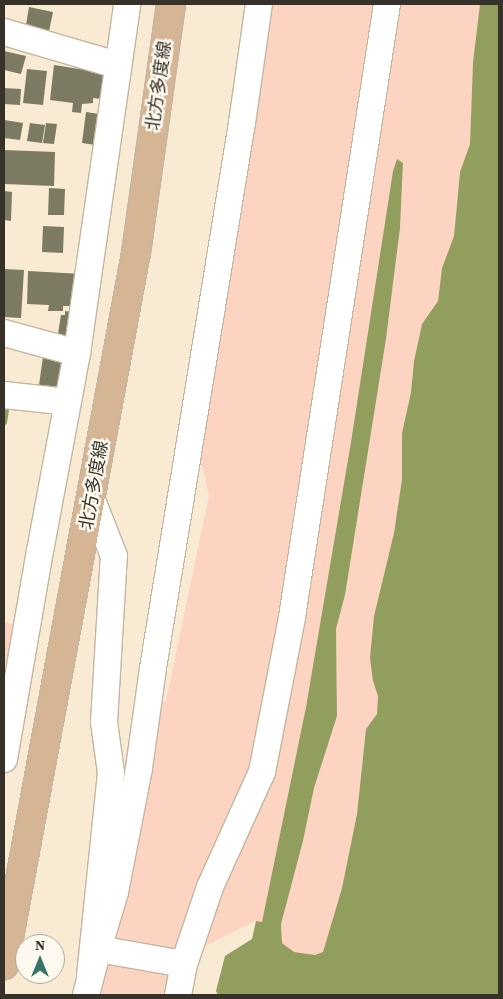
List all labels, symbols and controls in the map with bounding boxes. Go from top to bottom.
street label: 北方多度線 [142,40,176,132]
street label: 北方多度線 [76,439,112,531]
north arrow [15,934,65,984]
text: N [35,935,45,955]

